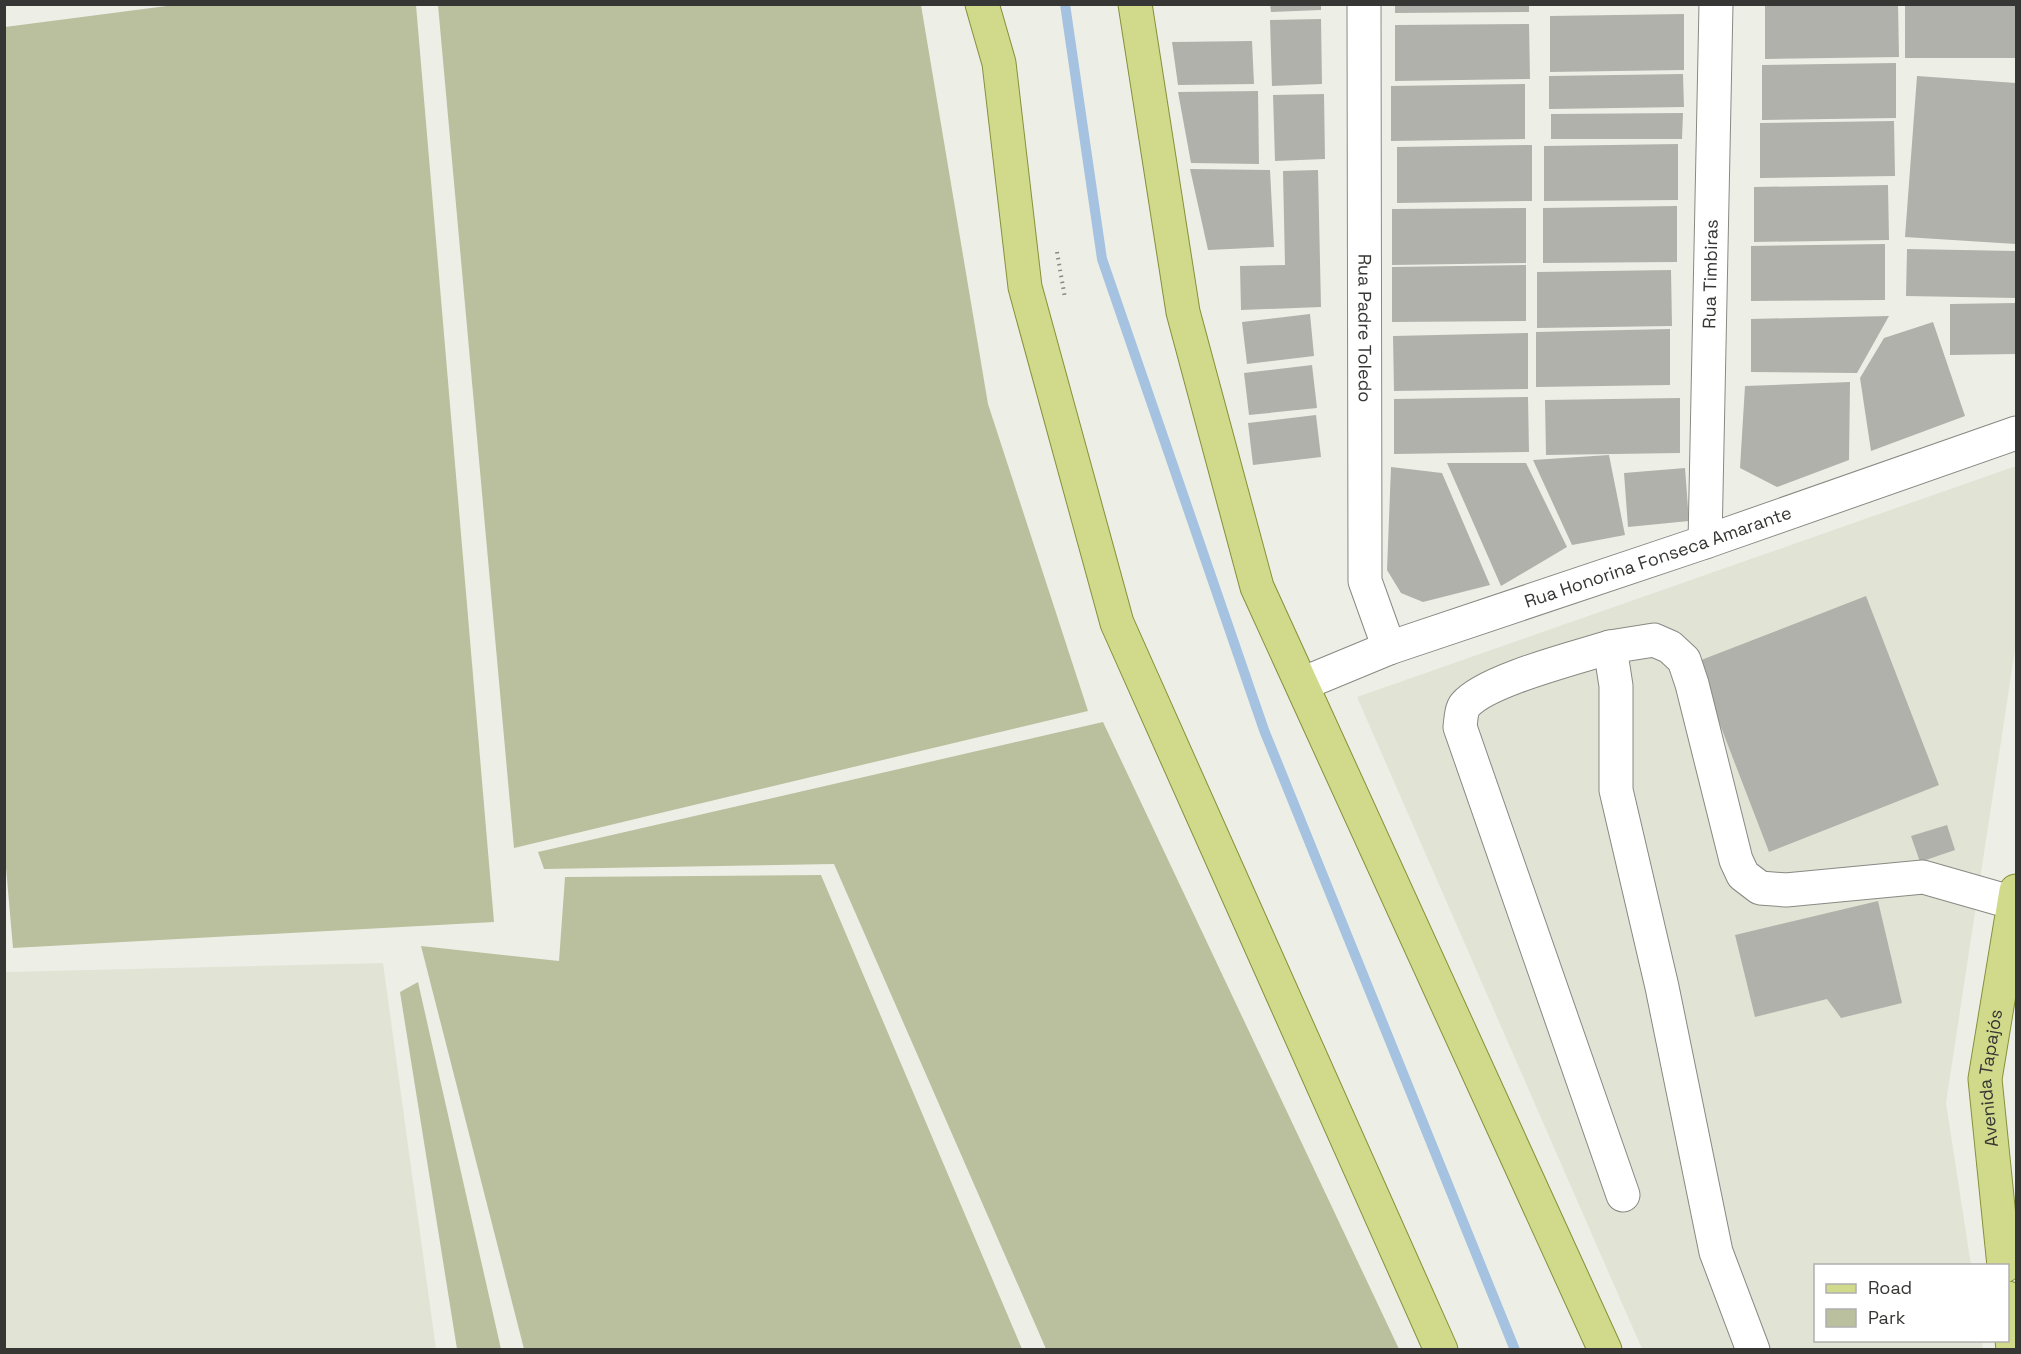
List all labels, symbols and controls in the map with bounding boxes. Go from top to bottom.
street label: Rua Timbiras [1697,219,1723,329]
street label: Rua Padre Toledo [1353,254,1377,402]
street label: Rua Honorina Fonseca Amarante [1521,501,1794,613]
street label: Avenida Tapajós [1973,1007,2007,1148]
legend [1814,1264,2009,1342]
text: Road [1868,1276,1912,1299]
text: Park [1868,1306,1906,1329]

